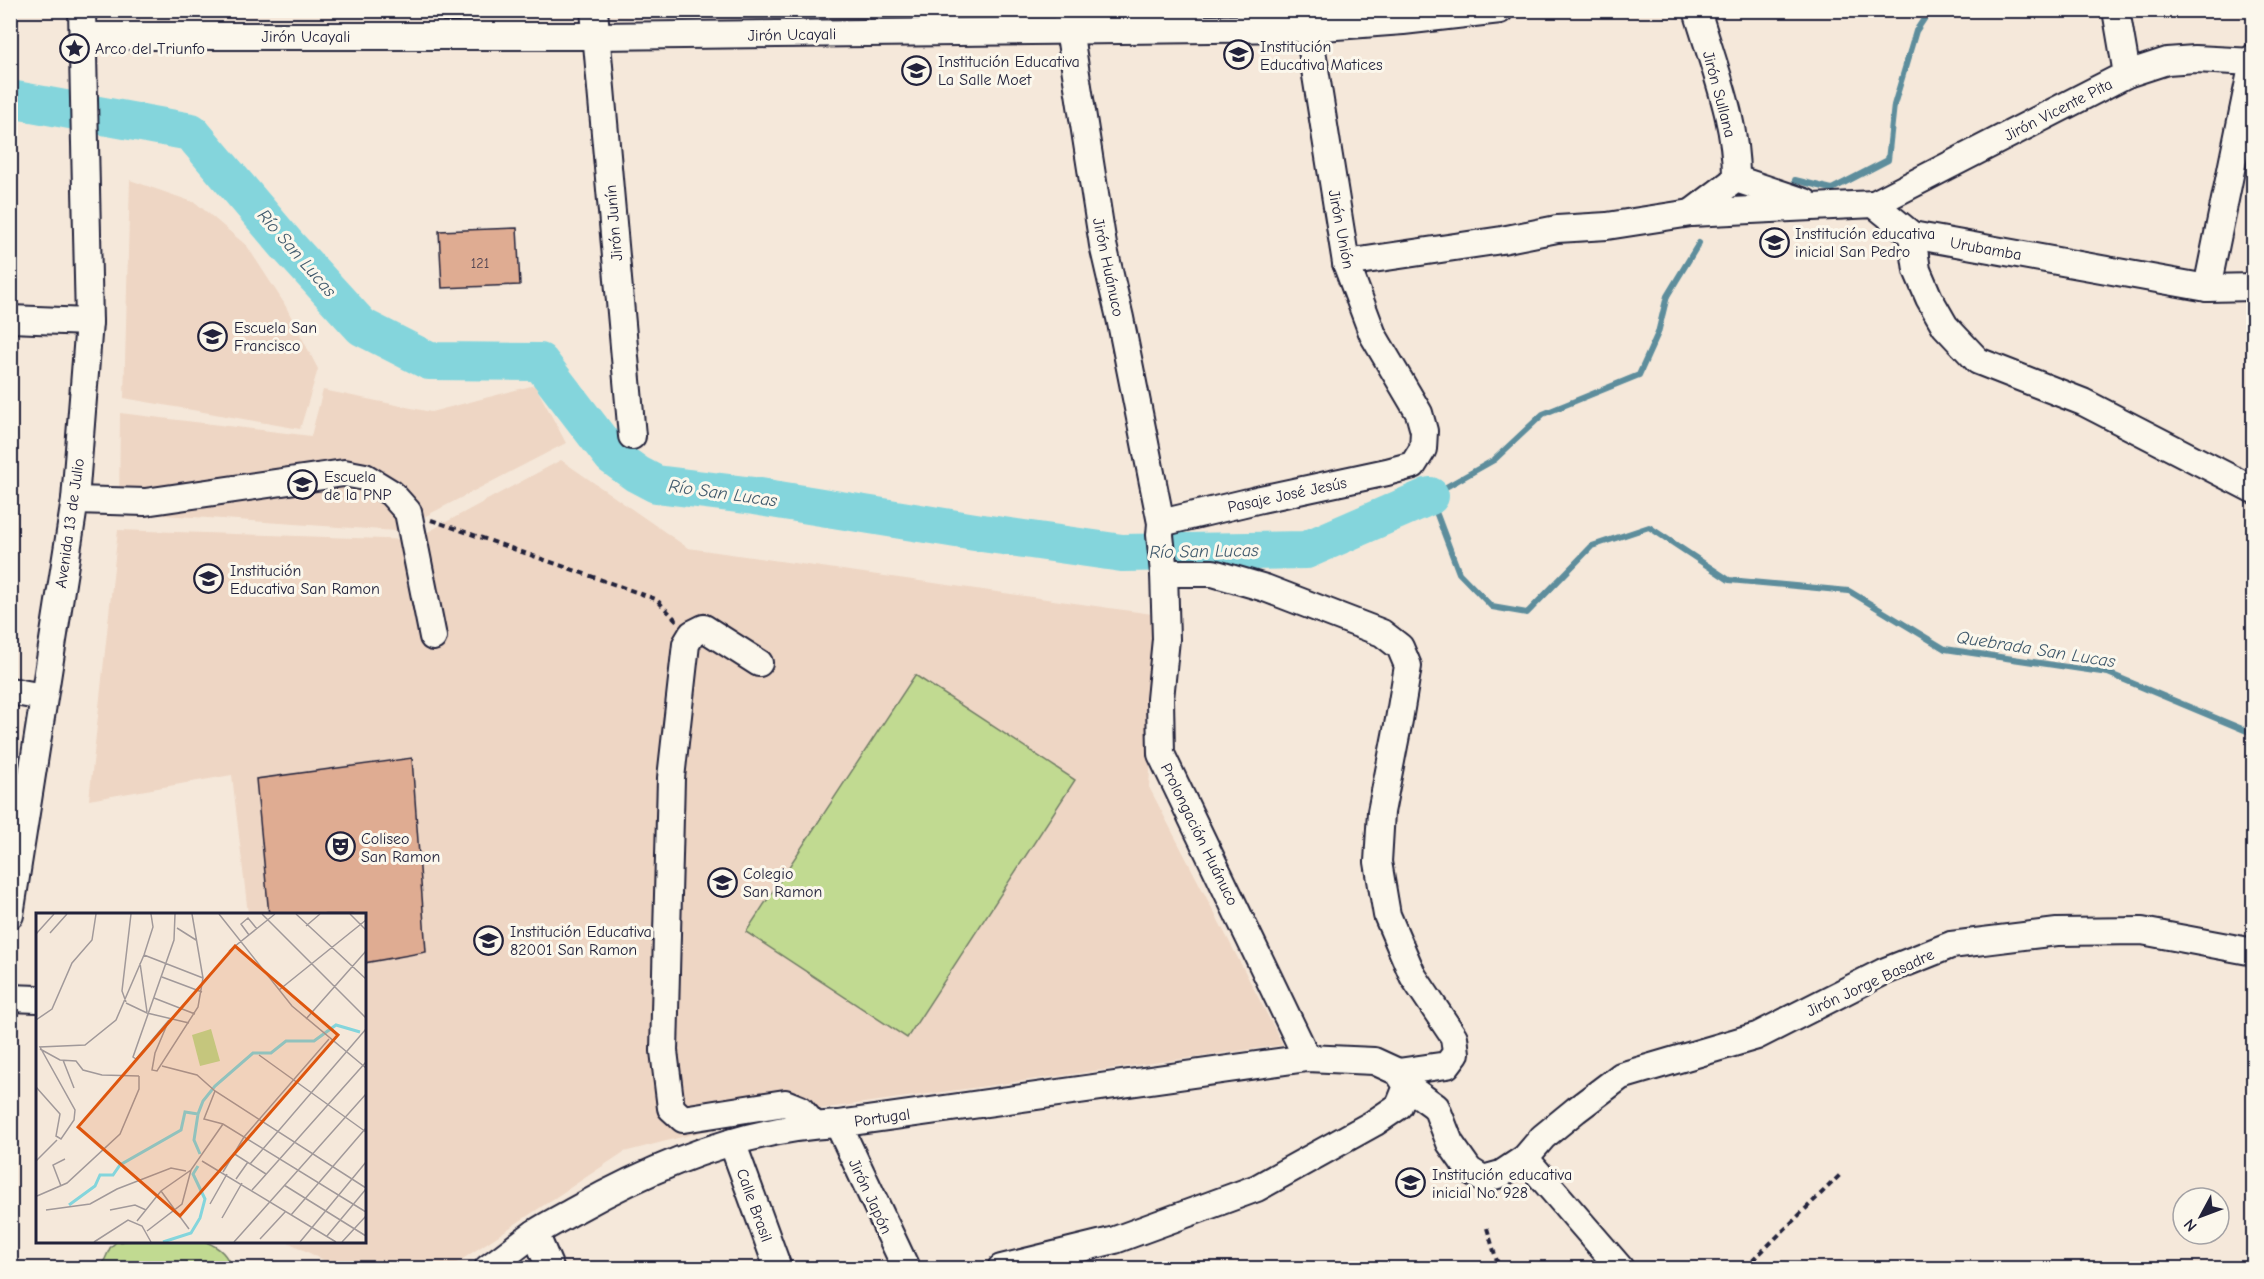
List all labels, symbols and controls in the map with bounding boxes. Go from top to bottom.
street label: Jirón Ucayali [747,25,837,45]
street label: Jirón Ucayali [262,28,350,46]
place icon: Arco del Triunfo [58,32,90,64]
place label: Institución Educativa Matices [1260,38,1383,74]
school or university icon: Institución Educativa Matices [1223,39,1255,71]
place label: Arco del Triunfo [95,40,205,58]
street label: Jirón Sullana [1699,49,1739,140]
place label: Institución Educativa La Salle Moet [938,53,1080,89]
school or university icon: Institución Educativa La Salle Moet [901,54,933,86]
street label: Jirón Vicente Pita [2001,75,2115,145]
street label: Jirón Junín [602,184,626,262]
street label: Jirón Unión [1325,188,1358,270]
water label: Río San Lucas [253,205,341,302]
street label: Jirón Huánuco [1089,216,1127,318]
place label: Institución educativa inicial San Pedro [1795,225,1935,261]
school or university icon: Institución educativa inicial San Pedro [1758,226,1790,258]
street label: Urubamba [1949,234,2023,264]
house number: 121 [471,255,489,272]
place label: Escuela San Francisco [234,319,317,355]
school or university icon: Escuela San Francisco [197,320,229,352]
street label: Avenida 13 de Julio [52,457,88,589]
place label: Escuela de la PNP [324,468,391,504]
school or university icon: Escuela de la PNP [287,469,319,501]
street label: Pasaje José Jesús [1226,474,1349,516]
water label: Río San Lucas [667,476,779,512]
water label: Río San Lucas [1149,540,1259,563]
place label: Institución Educativa San Ramon [230,562,380,598]
school or university icon: Institución Educativa San Ramon [193,563,225,595]
water label: Quebrada San Lucas [1955,627,2117,672]
street label: Prolongación Huánuco [1157,760,1241,909]
place label: Coliseo San Ramon [361,830,440,866]
theatre icon: Coliseo San Ramon [324,831,356,863]
place label: Colegio San Ramon [743,865,822,901]
school or university icon: Colegio San Ramon [706,866,738,898]
inset map [36,913,366,1243]
place label: Institución Educativa 82001 San Ramon [510,923,652,959]
school or university icon: Institución Educativa 82001 San Ramon [473,924,505,956]
street label: Jirón Jorge Basadre [1804,945,1937,1020]
street label: Portugal [853,1105,911,1131]
street label: Jirón Japón [845,1156,895,1237]
street label: Calle Brasil [733,1166,776,1244]
place label: Institución educativa inicial No. 928 [1432,1166,1572,1202]
school or university icon: Institución educativa inicial No. 928 [1395,1167,1427,1199]
north arrow [2171,1186,2231,1246]
text: N [2180,1215,2201,1235]

